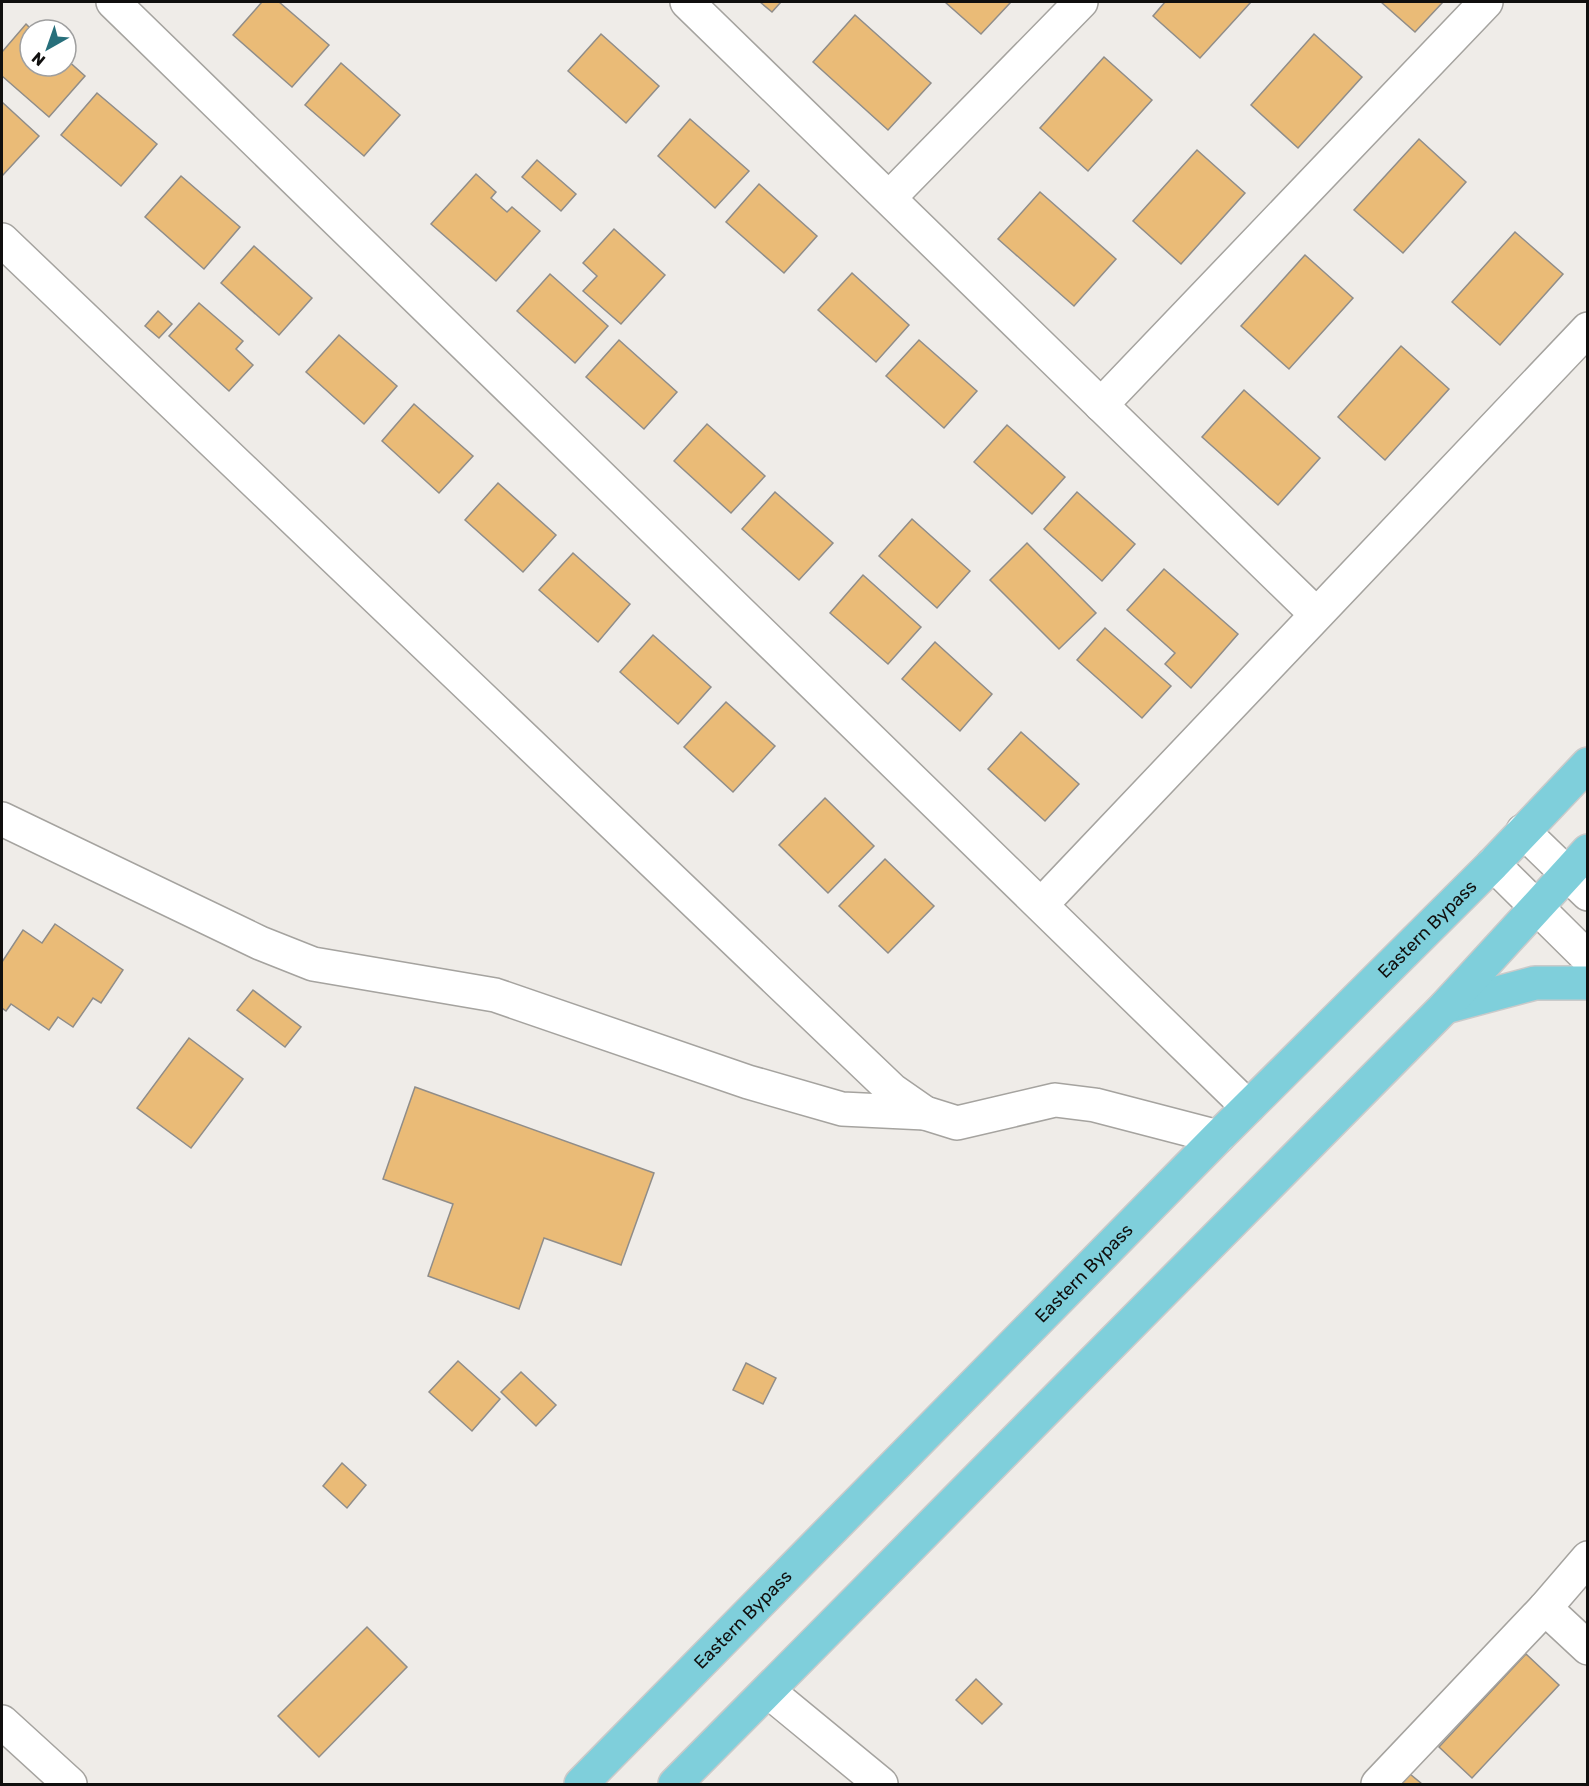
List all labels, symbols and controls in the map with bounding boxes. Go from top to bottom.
north arrow [18,18,78,78]
text: N [28,48,49,70]
street label: Eastern Bypass [1373,875,1481,983]
street label: Eastern Bypass [1030,1219,1138,1327]
street label: Eastern Bypass [689,1565,797,1674]

